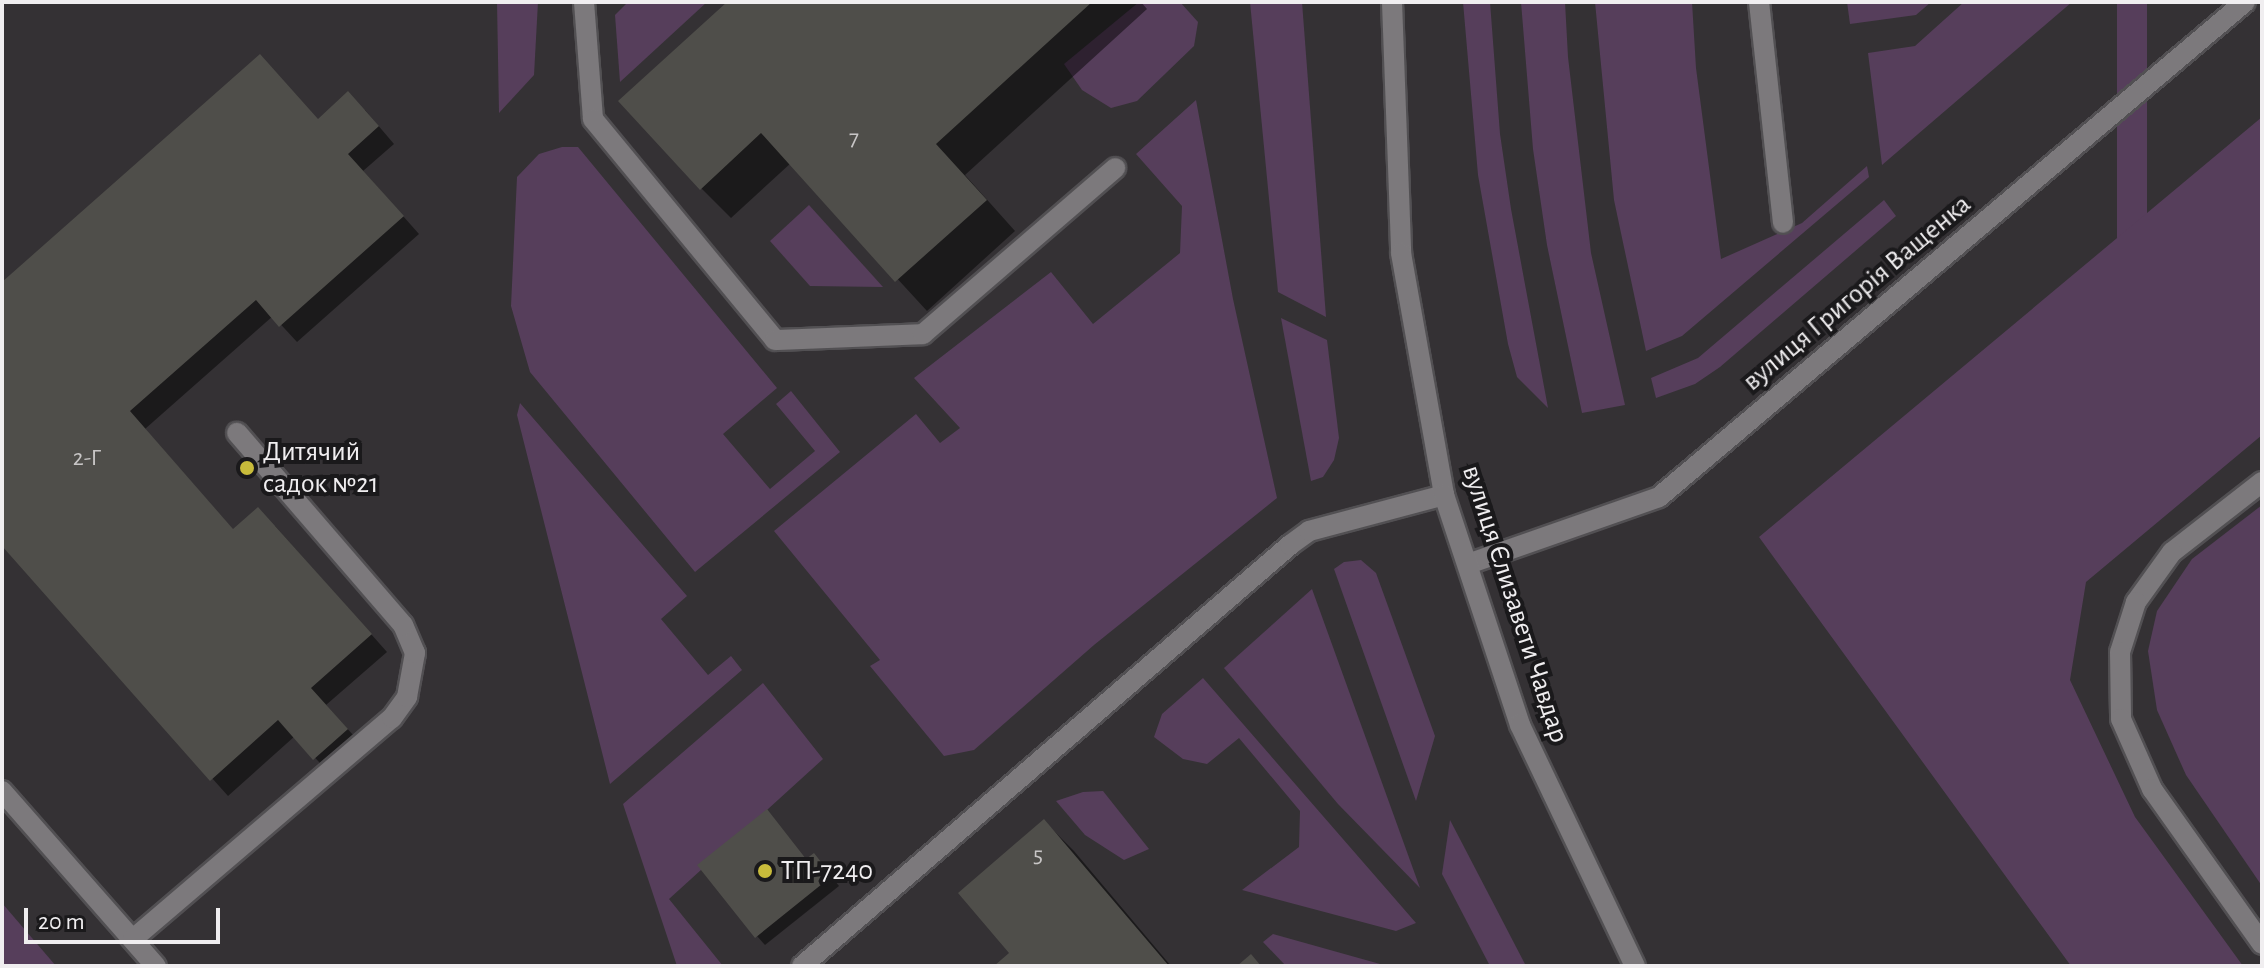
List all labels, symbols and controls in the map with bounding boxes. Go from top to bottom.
house number: 7 [849,125,859,153]
street label: вулиця Григорія Ващенка [1736,188,1978,398]
place label: Дитячий садок №21 [263,435,379,501]
house number: 2-Г [73,445,101,473]
marker: Дитячий садок №21 [238,459,256,477]
street label: вулиця Єлизавети Чавдар [1454,461,1576,747]
house number: 5 [1033,842,1043,870]
place label: ТП-7240 [781,854,873,888]
marker: ТП-7240 [756,862,774,880]
scale bar [28,892,224,942]
text: 20 m [38,910,85,934]

